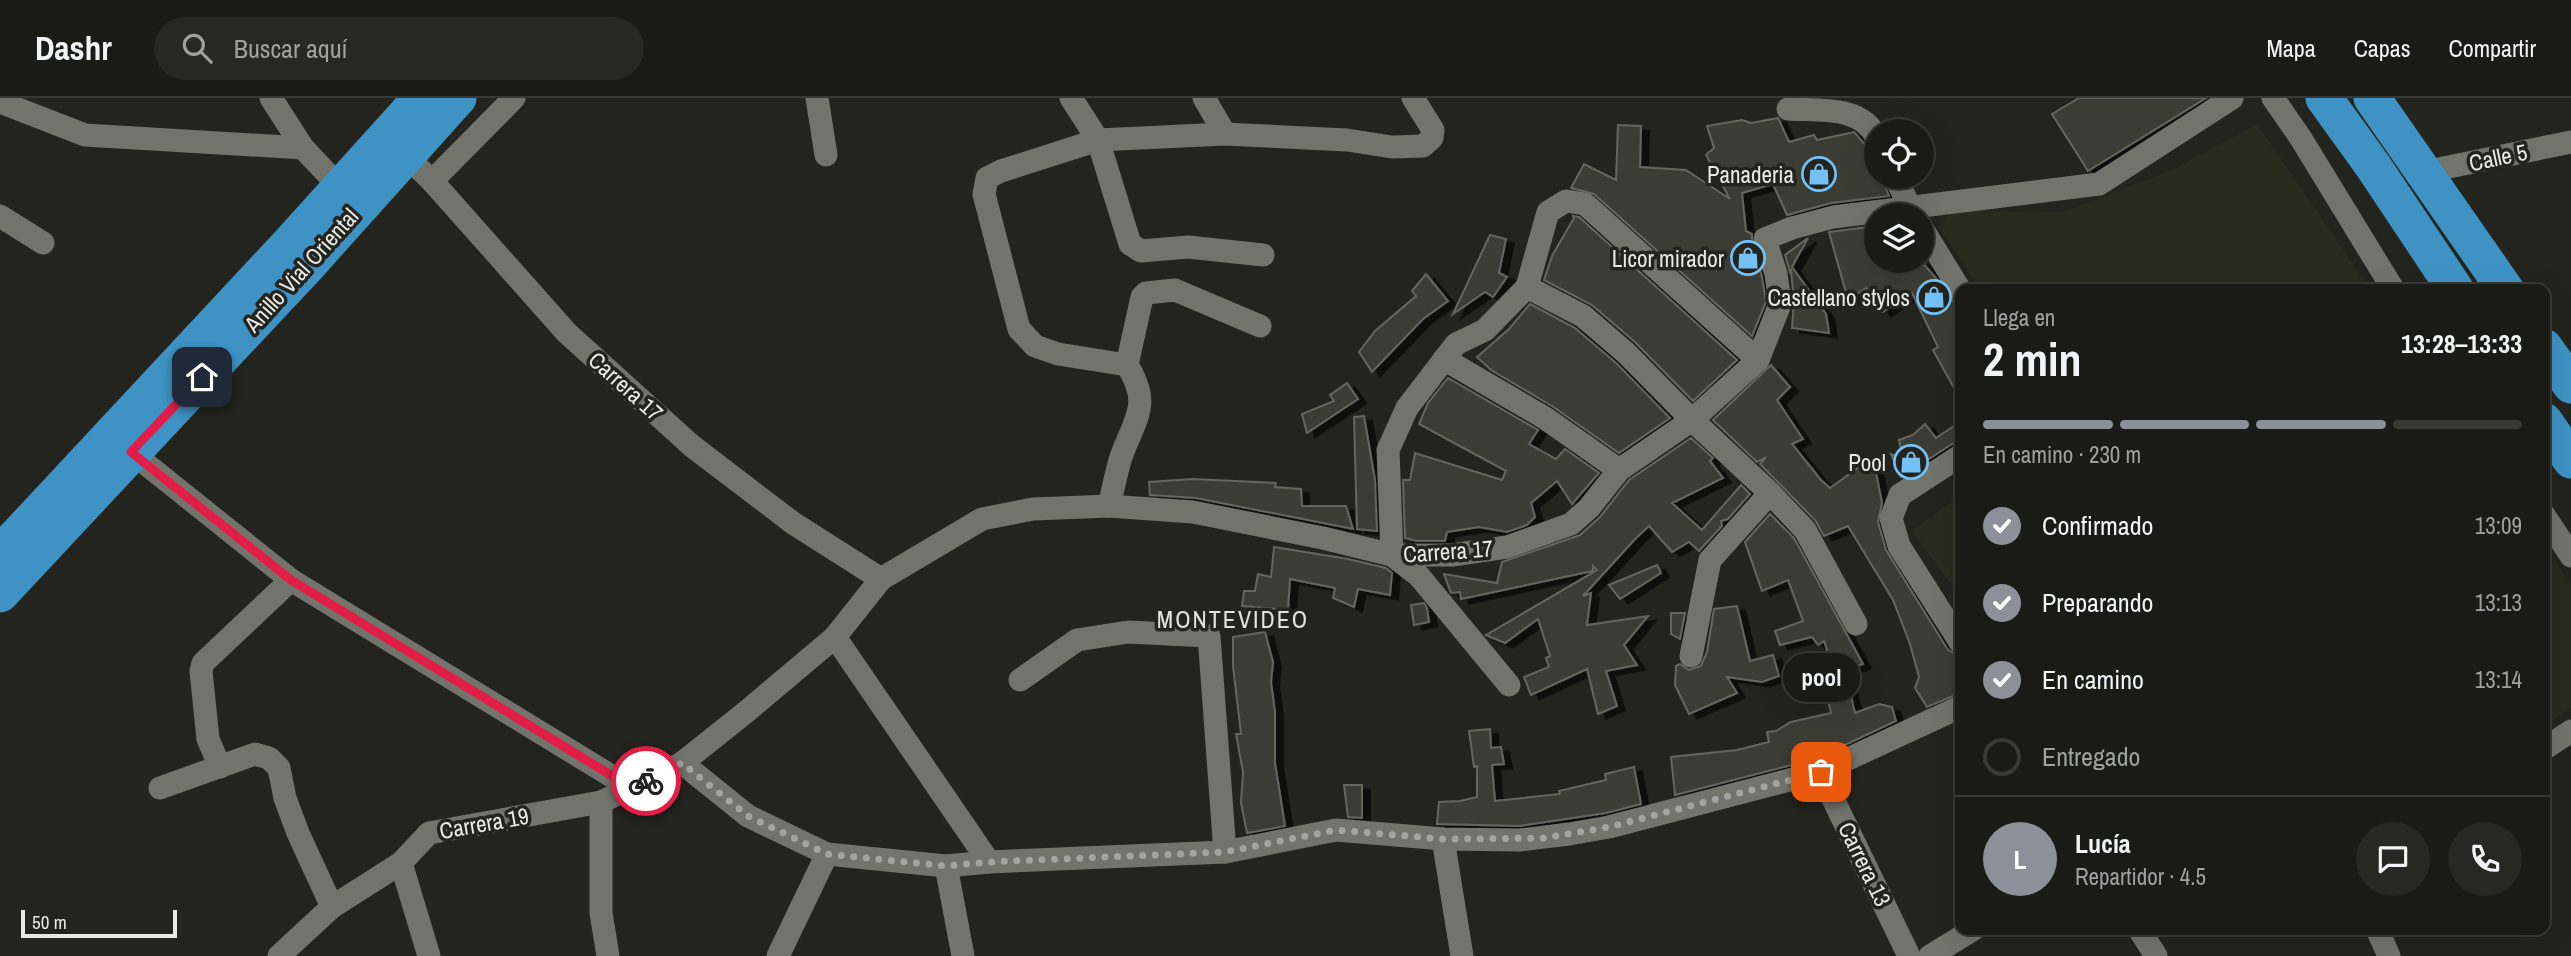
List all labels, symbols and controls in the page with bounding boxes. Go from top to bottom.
search box [154,17,644,80]
text: Dashr [35,26,112,70]
icon: search [178,29,216,67]
text: Buscar aquí [234,31,347,66]
text: Mapa [2266,32,2316,64]
text: Capas [2354,32,2411,64]
text: Compartir [2449,32,2536,64]
map controls [1864,119,1934,273]
button: locate [1864,119,1934,189]
street label: Calle 5 [2466,136,2530,178]
shop icon: Panaderia [1800,155,1838,193]
place label: Panaderia [1707,159,1794,190]
street label: Anillo Vial Oriental [236,201,365,339]
button: layers [1864,203,1934,273]
shop icon: Licor mirador [1729,239,1767,277]
place label: Licor mirador [1612,243,1725,274]
shop icon: Castellano stylos [1915,278,1953,316]
place label: Castellano stylos [1767,282,1910,313]
text: Llega en [1983,302,2055,333]
text: 13:28–13:33 [2401,326,2522,361]
text: 2 min [1983,328,2082,390]
street label: Carrera 17 [582,344,670,428]
pin [172,347,232,407]
icon: home [183,358,221,396]
text: En camino · 230 m [1983,439,2141,470]
shop icon: Pool [1892,443,1930,481]
place label: Pool [1848,447,1886,478]
icon: check [1983,507,2021,545]
text: Confirmado [2042,508,2153,543]
text: 13:09 [2475,510,2522,541]
street label: Carrera 17 [1402,532,1494,570]
icon: check [1983,584,2021,622]
text: Preparando [2042,585,2153,620]
text: 13:13 [2475,587,2522,618]
district label: MONTEVIDEO [1157,603,1309,635]
callout: pool [1783,653,1860,702]
icon: check [1983,661,2021,699]
text: pool [1802,662,1841,693]
text: En camino [2042,662,2144,697]
text: 13:14 [2475,664,2522,695]
text: Entregado [2042,739,2140,774]
pin [1791,742,1851,802]
courier [611,746,681,816]
icon: bag [1802,753,1840,791]
icon: bike [627,762,665,800]
street label: Carrera 19 [437,800,531,846]
street label: Carrera 13 [1831,817,1899,911]
button: chat [2356,822,2430,896]
button: phone [2448,822,2522,896]
text: Lucía [2075,826,2131,861]
text: L [2013,842,2027,877]
text: Repartidor · 4.5 [2075,861,2206,892]
scale bar [21,907,177,939]
text: 50 m [32,909,67,935]

